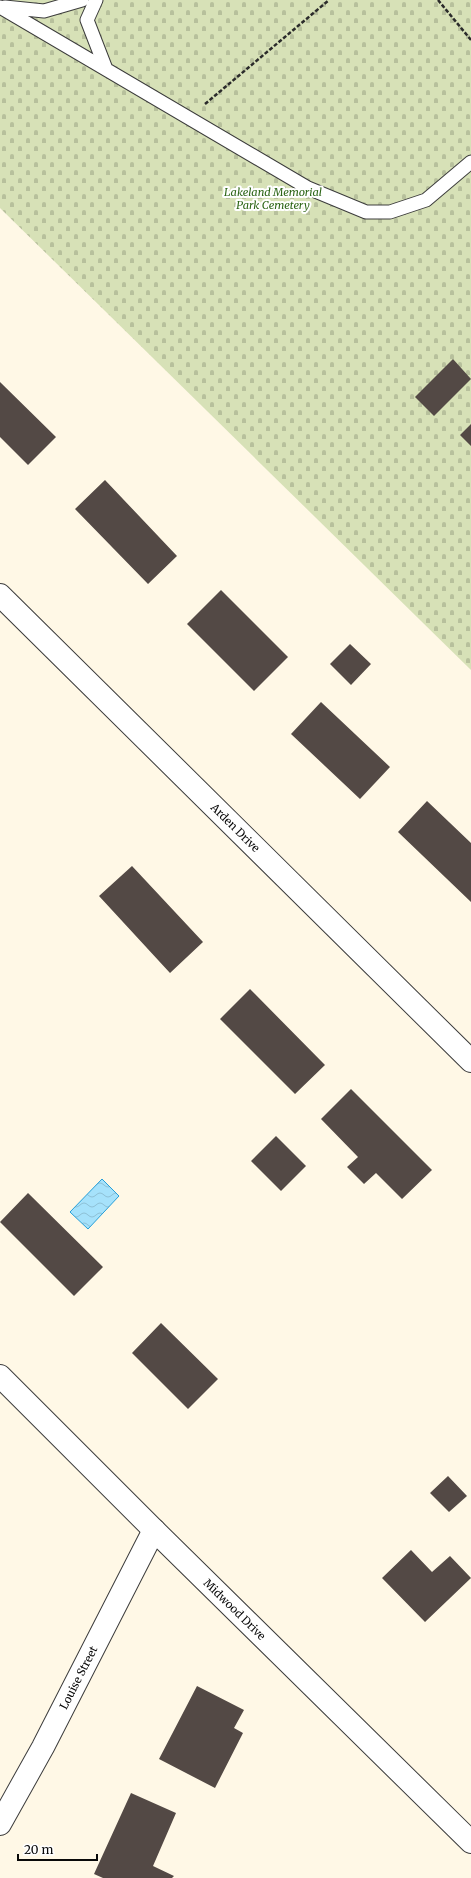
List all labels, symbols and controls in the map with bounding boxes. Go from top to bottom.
park label: Lakeland Memorial Park Cemetery [224,185,322,212]
street label: Arden Drive [207,800,263,855]
street label: Midwood Drive [201,1576,269,1643]
street label: Louise Street [56,1643,101,1712]
scale bar [18,1836,97,1862]
text: 20 m [24,1842,53,1857]

